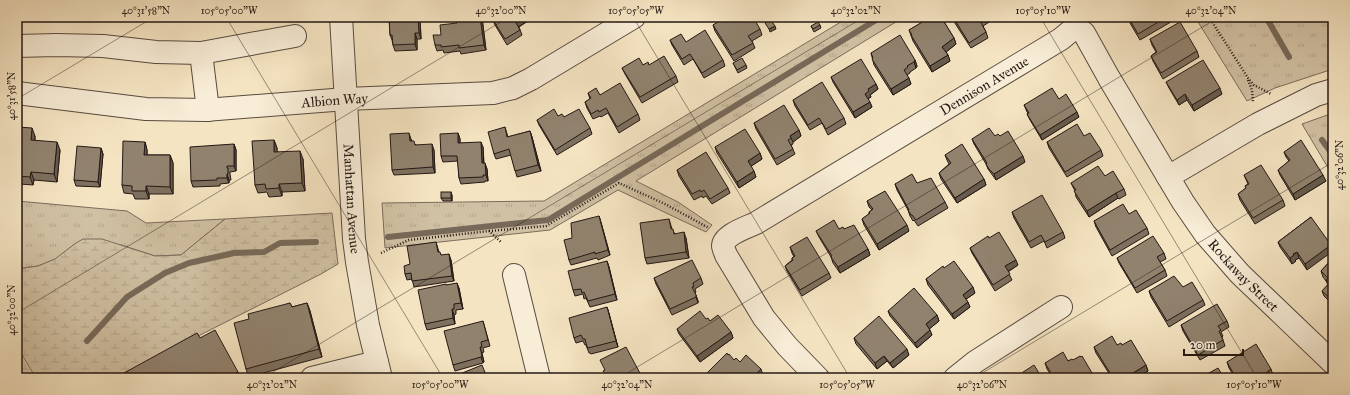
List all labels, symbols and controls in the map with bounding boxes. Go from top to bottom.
text: 40°31'58"N [122,5,171,17]
text: 105°05'00"W [201,5,258,17]
text: 40°32'00"N [475,5,527,17]
text: 105°05'05"W [608,5,664,17]
text: 40°32'02"N [831,5,882,17]
text: 105°05'10"W [1016,5,1071,17]
text: 40°32'04"N [1186,5,1237,17]
street label: Dennison Avenue [937,52,1032,119]
text: 40°31'58"N [6,71,18,120]
street label: Albion Way [300,90,369,112]
text: 40°32'06"N [1334,139,1346,190]
street label: Manhattan Avenue [339,143,364,255]
street label: Rockaway Street [1204,236,1282,315]
text: 40°32'00"N [6,284,18,336]
scale bar [1184,331,1243,357]
text: 20 m [1190,338,1216,352]
text: 40°32'02"N [247,379,298,391]
text: 105°05'00"W [412,379,469,391]
text: 40°32'04"N [602,379,653,391]
text: 105°05'05"W [819,379,875,391]
text: 40°32'06"N [957,379,1008,391]
text: 105°05'10"W [1227,379,1282,391]

